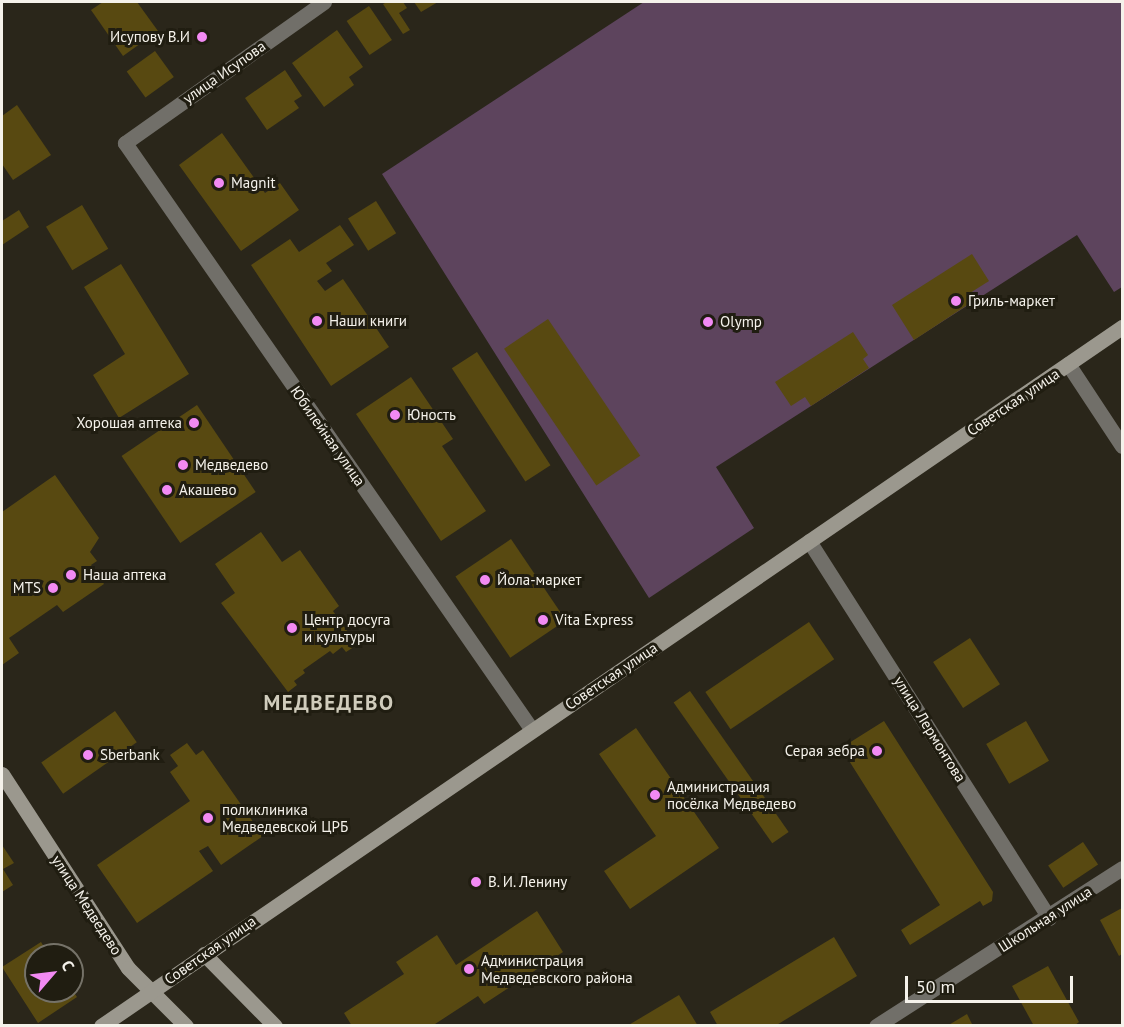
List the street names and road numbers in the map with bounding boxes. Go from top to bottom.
street label: улица Исупова [179,37,269,107]
street label: Советская улица [963,364,1063,440]
street label: Юбилейная улица [287,383,369,489]
street label: Советская улица [561,638,661,714]
street label: улица Лермонтова [890,673,970,785]
street label: улица Медведево [48,852,126,958]
street label: Школьная улица [995,882,1095,956]
street label: Советская улица [161,912,259,988]

